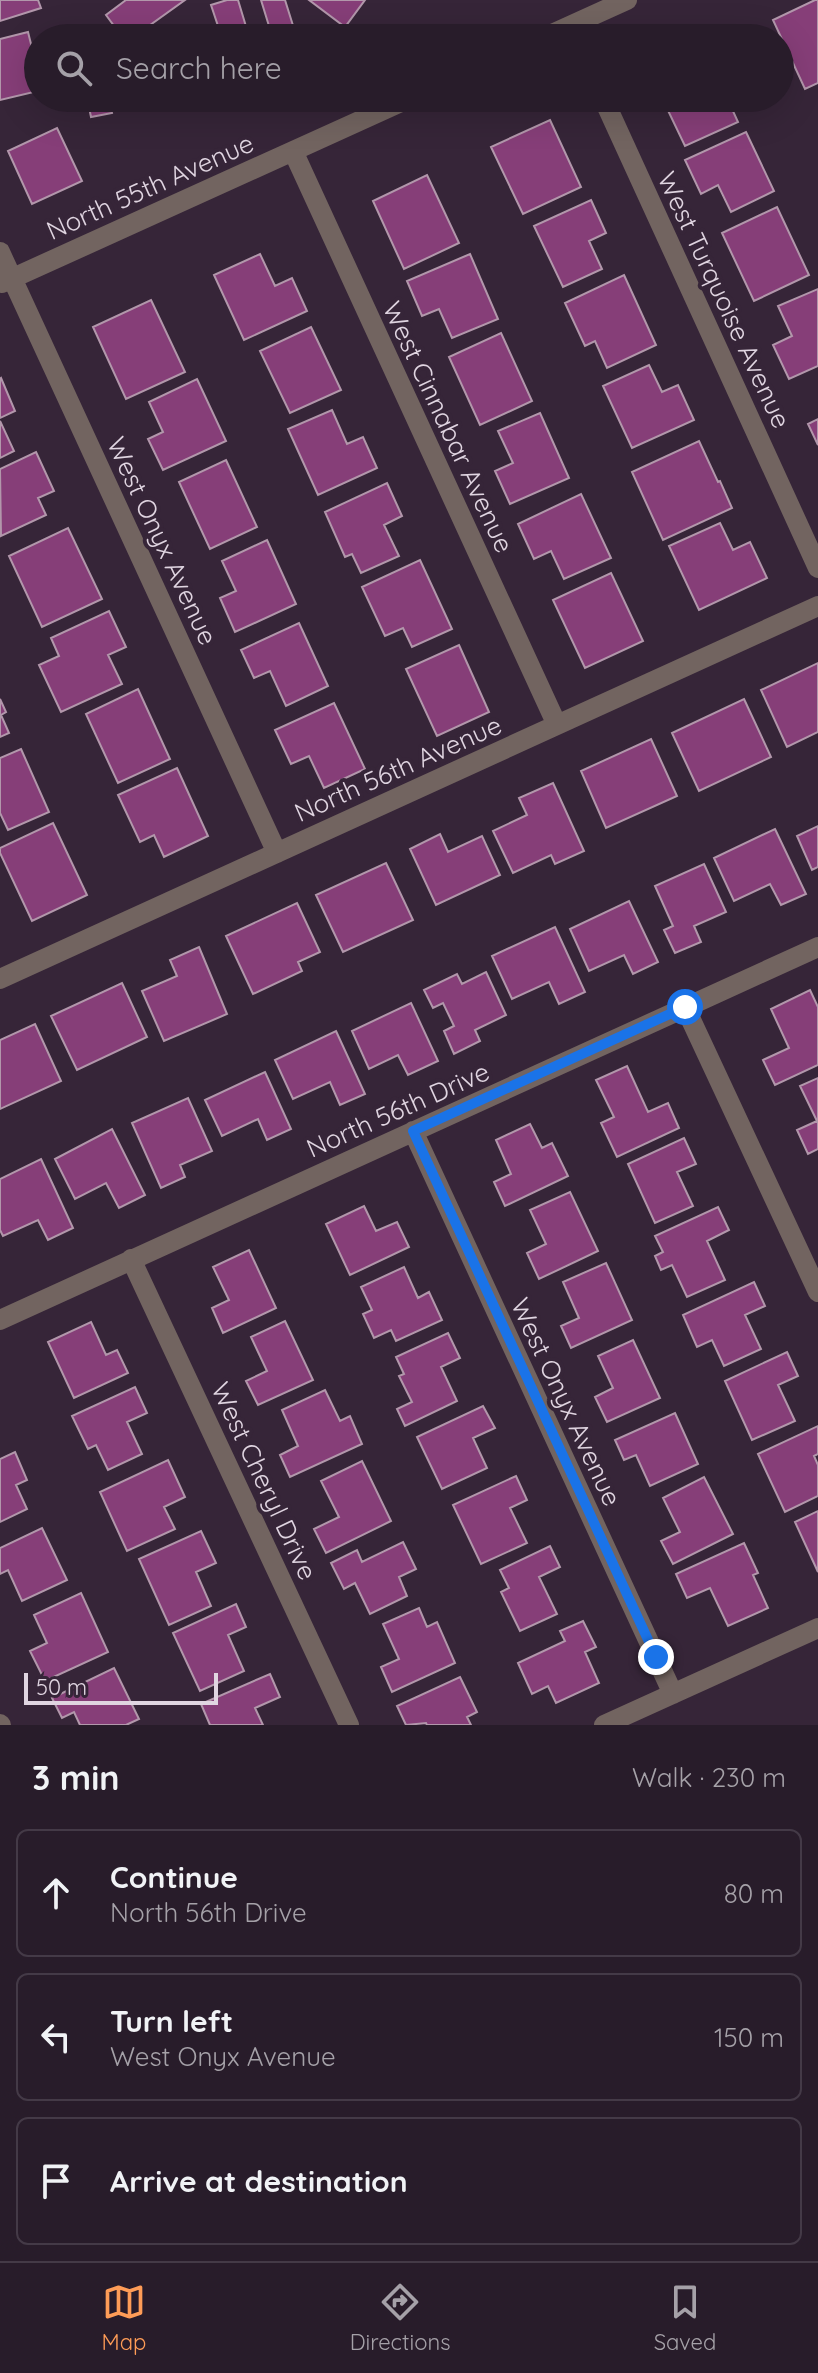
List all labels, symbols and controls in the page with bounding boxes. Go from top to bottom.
search box [24,24,794,112]
icon: search [52,46,96,90]
text: Search here [116,49,282,87]
street label: North 55th Avenue [41,126,258,247]
street label: West Turquoise Avenue [651,166,798,433]
street label: West Cinnabar Avenue [376,296,521,558]
street label: West Onyx Avenue [100,432,225,650]
street label: North 56th Avenue [289,708,506,829]
route start [667,989,703,1025]
street label: North 56th Drive [301,1054,494,1165]
street label: West Onyx Avenue [504,1293,629,1511]
street label: West Cheryl Drive [204,1377,325,1585]
route end [638,1639,674,1675]
scale bar [24,1669,218,1705]
text: 50 m [36,1673,87,1701]
text: 3 min [32,1756,119,1799]
text: Walk · 230 m [632,1761,786,1794]
text: Continue [110,1858,238,1896]
icon: ahead [34,1871,78,1915]
text: 80 m [724,1877,784,1910]
text: North 56th Drive [110,1896,307,1929]
text: Turn left [110,2002,233,2040]
icon: left [34,2015,78,2059]
text: 150 m [714,2021,784,2054]
text: West Onyx Avenue [110,2040,336,2073]
icon: arrive [34,2159,78,2203]
text: Arrive at destination [110,2162,408,2200]
tab: Map [102,2280,146,2356]
tab: Directions [350,2280,450,2356]
tab: Saved [654,2280,716,2356]

